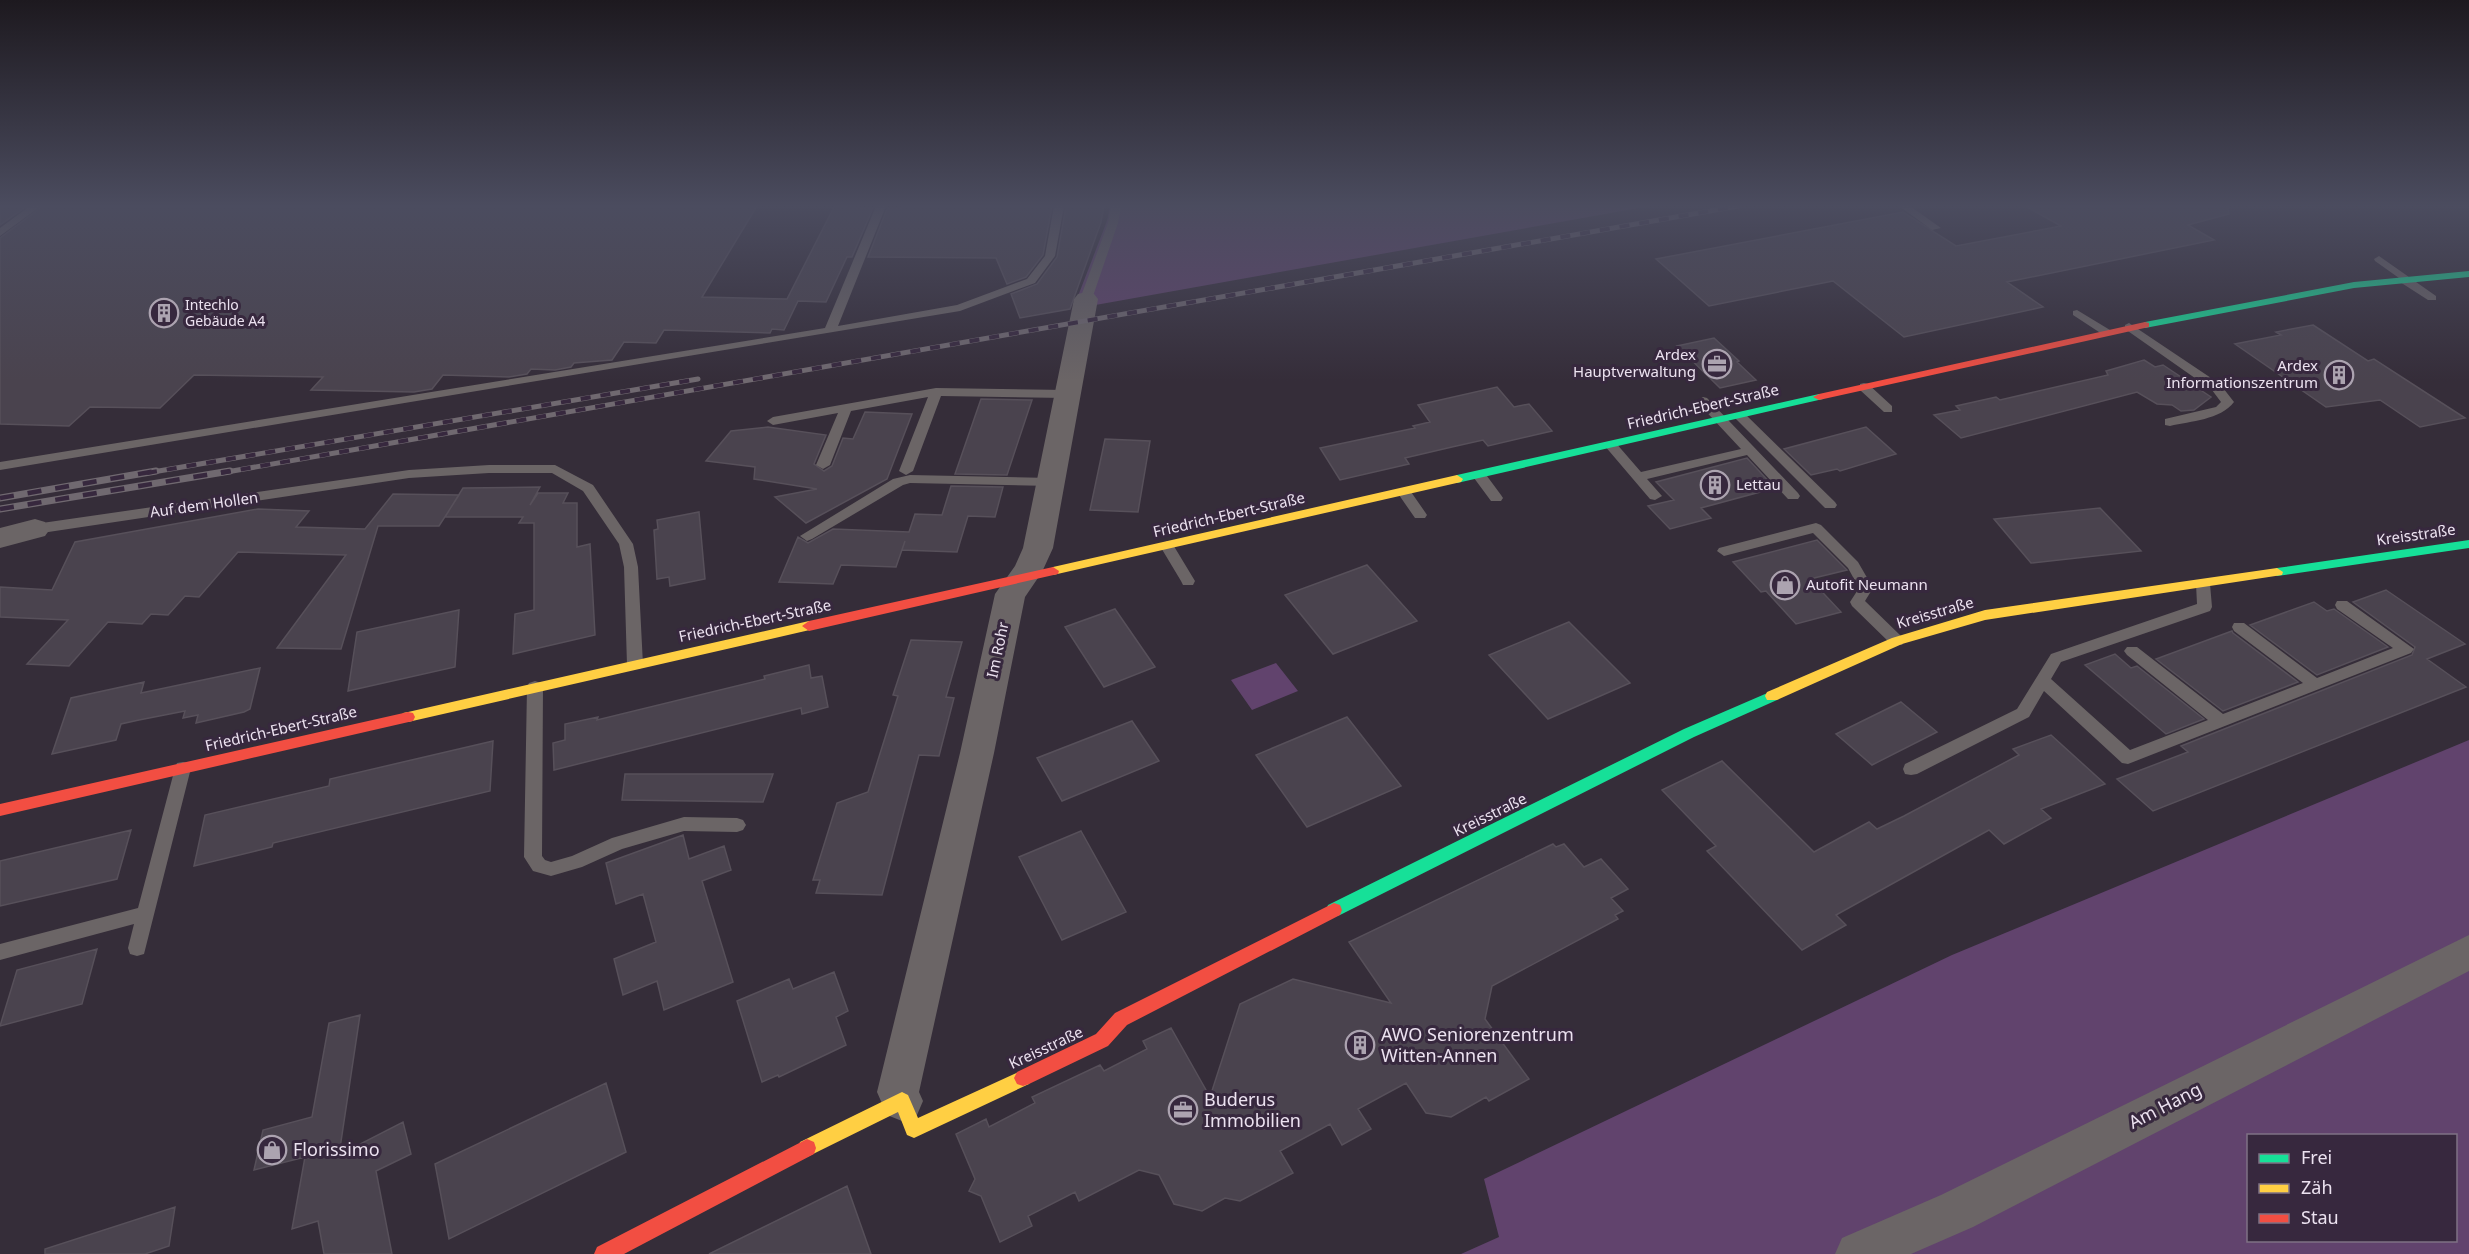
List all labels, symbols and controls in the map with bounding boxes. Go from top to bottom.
place label: Intechlo Gebäude A4 [185,295,265,330]
building icon: Intechlo Gebäude A4 [148,297,180,329]
place label: Ardex Hauptverwaltung [1573,344,1696,381]
office icon: Ardex Hauptverwaltung [1701,348,1733,380]
place label: Ardex Informationszentrum [2166,355,2318,392]
building icon: Ardex Informationszentrum [2323,359,2355,391]
street label: Friedrich-Ebert-Straße [1625,379,1781,433]
building icon: Lettau [1699,469,1731,501]
place label: Lettau [1736,474,1781,494]
street label: Auf dem Hollen [148,487,259,522]
street label: Friedrich-Ebert-Straße [1151,487,1307,541]
street label: Kreisstraße [2375,519,2457,549]
shop icon: Autofit Neumann [1769,569,1801,601]
place label: Autofit Neumann [1806,574,1928,594]
street label: Kreisstraße [1894,591,1976,633]
street label: Friedrich-Ebert-Straße [677,594,833,646]
street label: Im Rohr [981,620,1013,680]
street label: Friedrich-Ebert-Straße [203,701,359,755]
street label: Kreisstraße [1449,788,1530,841]
street label: Kreisstraße [1005,1021,1086,1073]
place label: AWO Seniorenzentrum Witten-Annen [1381,1022,1574,1067]
building icon: AWO Seniorenzentrum Witten-Annen [1344,1029,1376,1061]
street label: Am Hang [2124,1077,2205,1134]
place label: Buderus Immobilien [1204,1087,1301,1132]
office icon: Buderus Immobilien [1167,1094,1199,1126]
shop icon: Florissimo [256,1134,288,1166]
legend [2247,1134,2457,1242]
place label: Florissimo [293,1137,380,1161]
text: Frei [2301,1145,2332,1169]
text: Zäh [2301,1175,2333,1199]
text: Stau [2301,1205,2339,1229]

